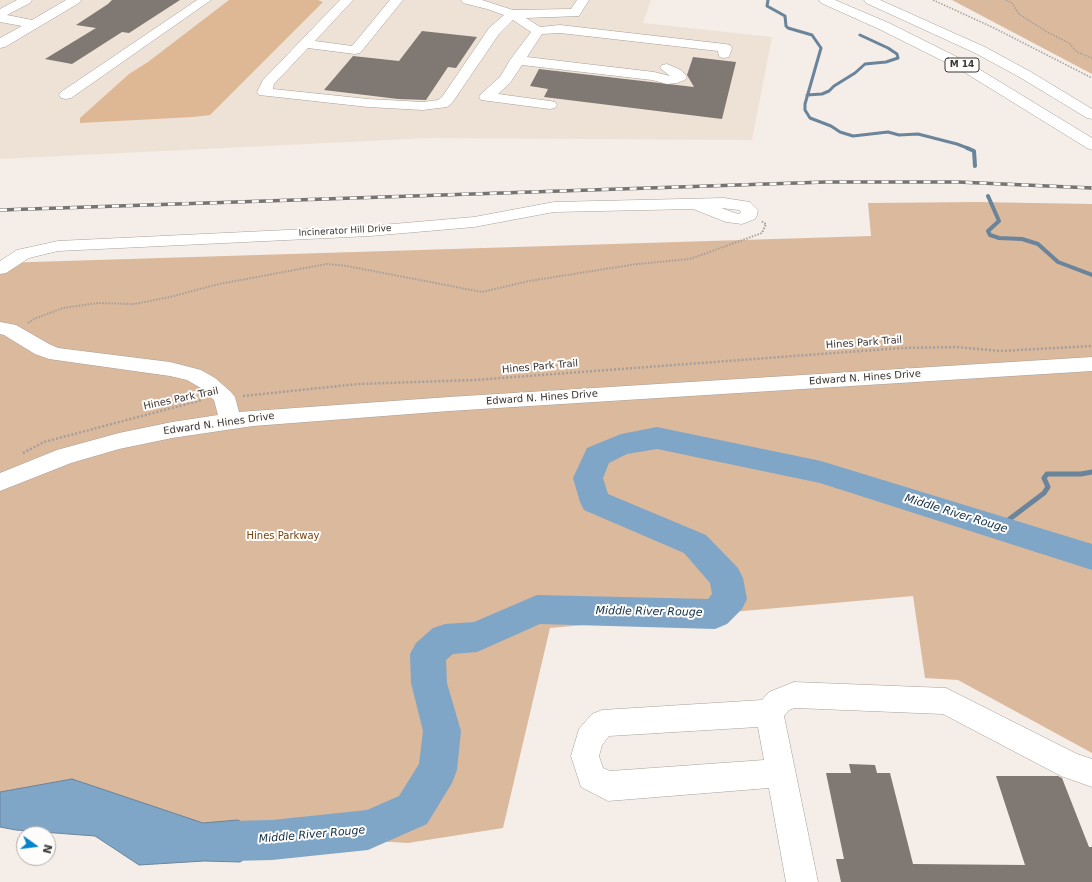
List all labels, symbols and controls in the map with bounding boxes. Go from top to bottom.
road number: M 14 [945,58,979,72]
street label: Incinerator Hill Drive [298,223,392,239]
street label: Hines Park Trail [825,334,903,352]
street label: Hines Park Trail [501,358,579,376]
street label: Edward N. Hines Drive [809,368,921,388]
street label: Hines Park Trail [142,385,220,413]
street label: Edward N. Hines Drive [486,388,598,408]
street label: Edward N. Hines Drive [163,410,275,438]
water label: Middle River Rouge [903,492,1009,536]
park label: Hines Parkway [246,530,320,542]
water label: Middle River Rouge [595,604,703,620]
water label: Middle River Rouge [258,824,366,846]
north arrow [16,826,56,866]
text: N [40,843,55,855]

